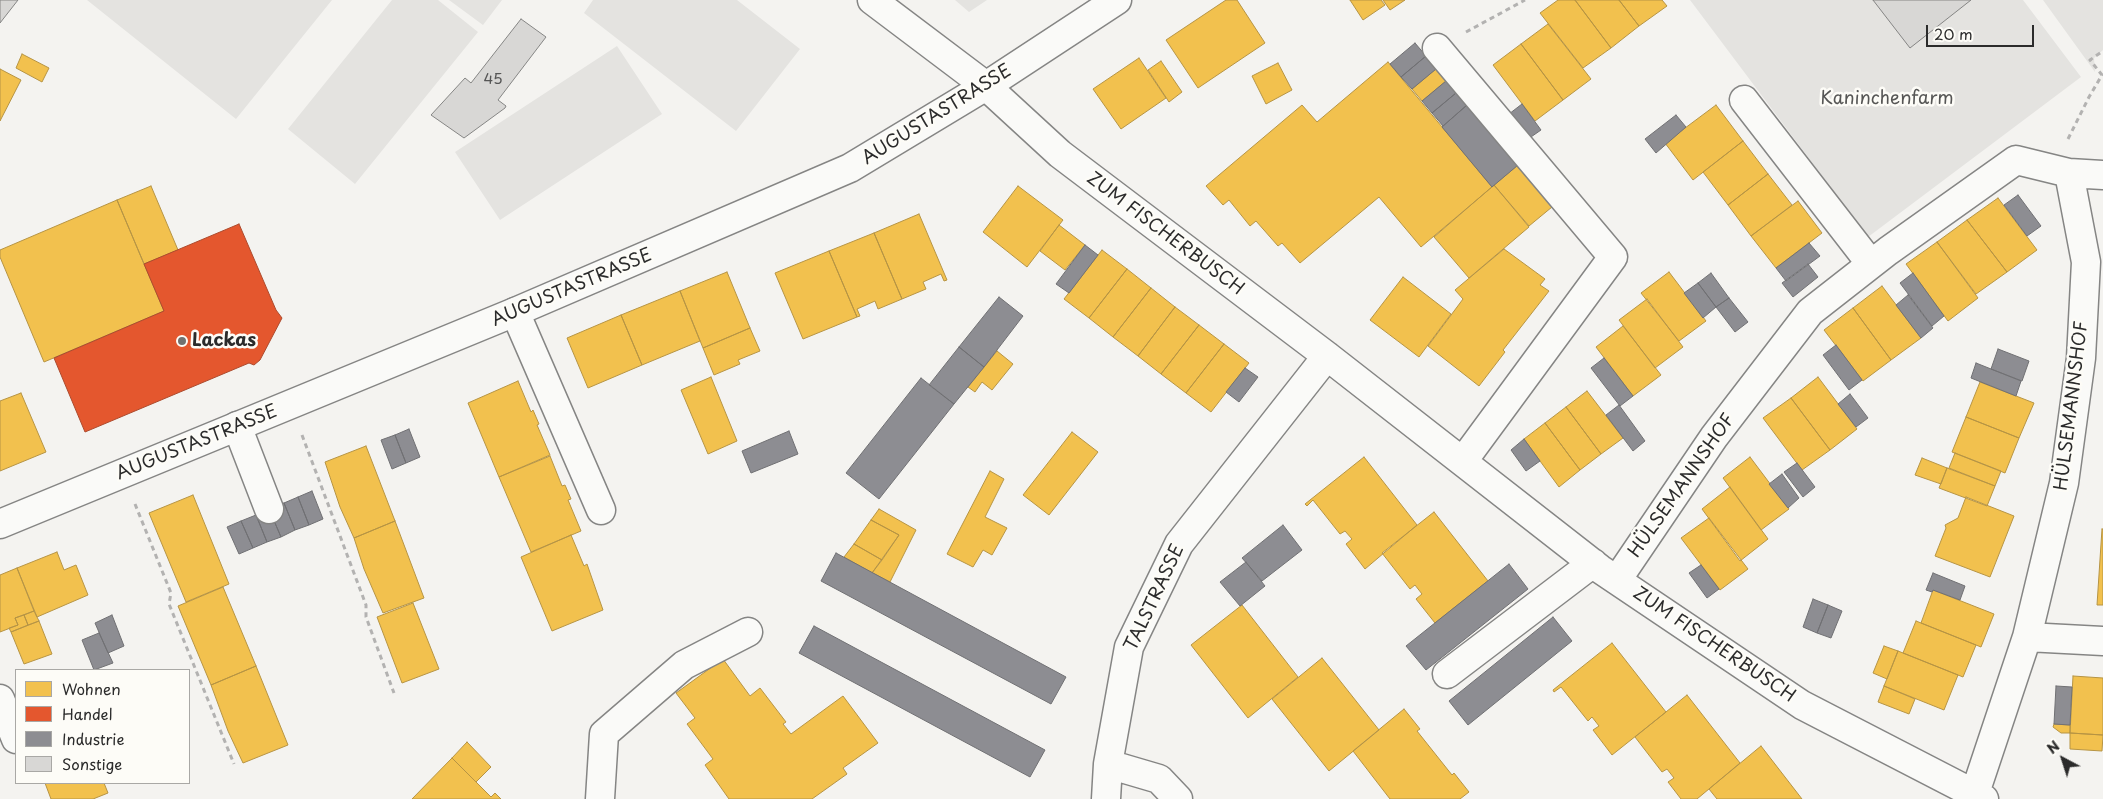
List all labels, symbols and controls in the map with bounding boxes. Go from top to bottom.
scale bar [1928,15,2036,47]
text: 20 m [1934,22,1973,45]
street label: AUGUSTASTRASSE [858,60,1016,170]
house number: 45 [483,71,503,89]
park label: Kaninchenfarm [1820,88,1954,110]
street label: ZUM FISCHERBUSCH [1082,168,1248,300]
street label: AUGUSTASTRASSE [489,244,655,332]
street label: HÜLSEMANNSHOF [2051,320,2093,492]
place label: Lackas [192,330,256,352]
marker: Lackas [176,335,188,347]
street label: AUGUSTASTRASSE [113,401,281,485]
street label: HÜLSEMANNSHOF [1624,410,1740,562]
street label: TALSTRASSE [1121,541,1189,655]
street label: ZUM FISCHERBUSCH [1629,583,1799,707]
legend [15,669,190,784]
text: Wohnen [62,677,121,700]
text: Handel [62,702,113,725]
text: Industrie [62,727,124,750]
north arrow [2038,734,2088,784]
text: N [2042,736,2064,759]
text: Sonstige [62,752,122,775]

